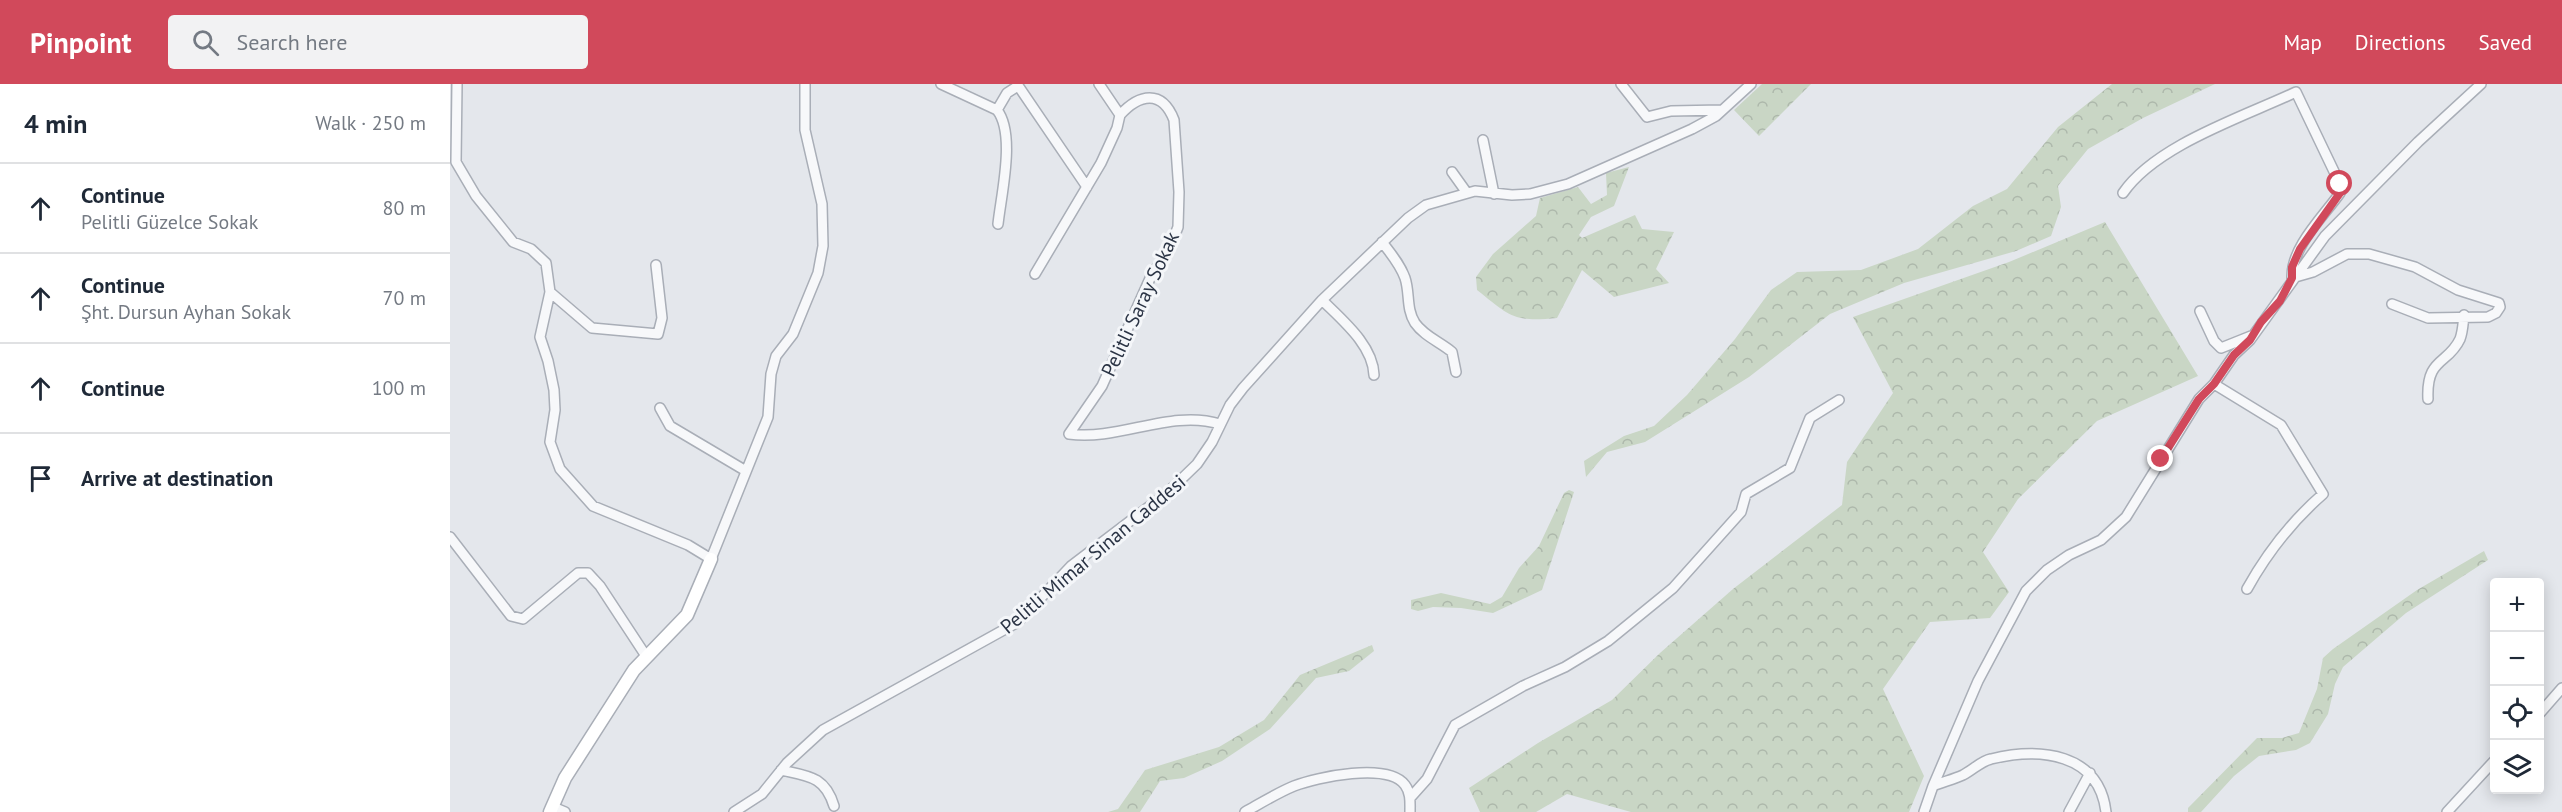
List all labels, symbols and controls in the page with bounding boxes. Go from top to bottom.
search box [168,15,588,69]
text: Pinpoint [30,24,132,61]
icon: search [189,26,222,59]
text: Search here [237,28,347,56]
text: Map [2283,29,2322,56]
text: Directions [2355,29,2446,56]
text: Saved [2479,29,2532,56]
text: 4 min [24,107,87,140]
text: Walk · 250 m [315,110,426,136]
route start [2326,170,2352,196]
text: Continue [81,181,165,209]
icon: ahead [24,192,57,225]
text: 80 m [383,195,426,221]
text: Pelitli Güzelce Sokak [81,209,258,235]
street label: Pelitli Saray Sokak [1095,227,1185,381]
text: Continue [81,271,165,299]
icon: ahead [24,282,57,315]
text: 70 m [383,285,426,311]
text: Şht. Dursun Ayhan Sokak [81,299,291,325]
icon: ahead [24,372,57,405]
text: Continue [81,374,165,402]
text: 100 m [372,375,426,401]
route end [2147,445,2173,471]
icon: arrive [24,462,57,495]
text: Arrive at destination [81,464,273,492]
street label: Pelitli Mimar Sinan Caddesi [995,469,1191,639]
map controls [2490,578,2544,794]
button: + [2490,578,2544,632]
button: − [2490,632,2544,686]
button: locate [2490,686,2544,740]
button: layers [2490,740,2544,794]

